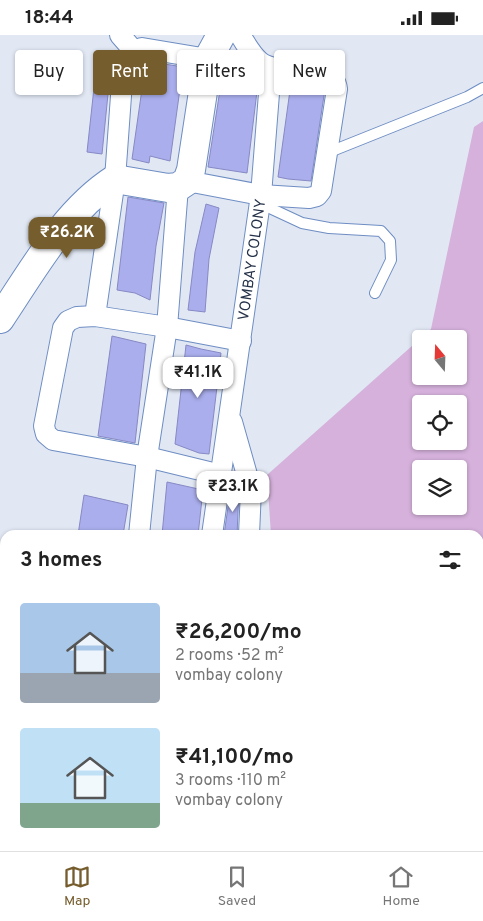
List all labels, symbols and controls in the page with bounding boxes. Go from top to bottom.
text: 18:44 [25,6,74,30]
chip: Buy [15,50,83,95]
chip: Rent [93,50,167,95]
chip: Filters [177,50,264,95]
chip: New [274,50,345,95]
street label: VOMBAY COLONY [235,198,271,322]
pin: ₹26.2K [26,217,108,259]
text: ₹26.2K [39,223,95,243]
north arrow [412,330,468,385]
map controls [412,330,467,515]
pin: ₹41.1K [157,357,239,399]
text: ₹41.1K [174,363,222,383]
button: locate [412,395,467,450]
button: layers [412,460,467,515]
pin: ₹23.1K [192,471,274,513]
text: ₹23.1K [207,477,259,497]
icon: filters [436,546,464,574]
text: 3 homes [20,547,102,574]
text: ₹26,200/mo [175,619,302,646]
icon: home [60,623,120,683]
text: 2 rooms · 52 m² [175,646,284,666]
text: vombay colony [175,666,283,686]
text: ₹41,100/mo [175,744,294,771]
icon: home [60,748,120,808]
text: 3 rooms · 110 m² [175,771,286,791]
text: vombay colony [175,791,283,811]
tab: Map [63,863,91,910]
tab: Saved [218,863,256,910]
tab: Home [383,863,420,910]

